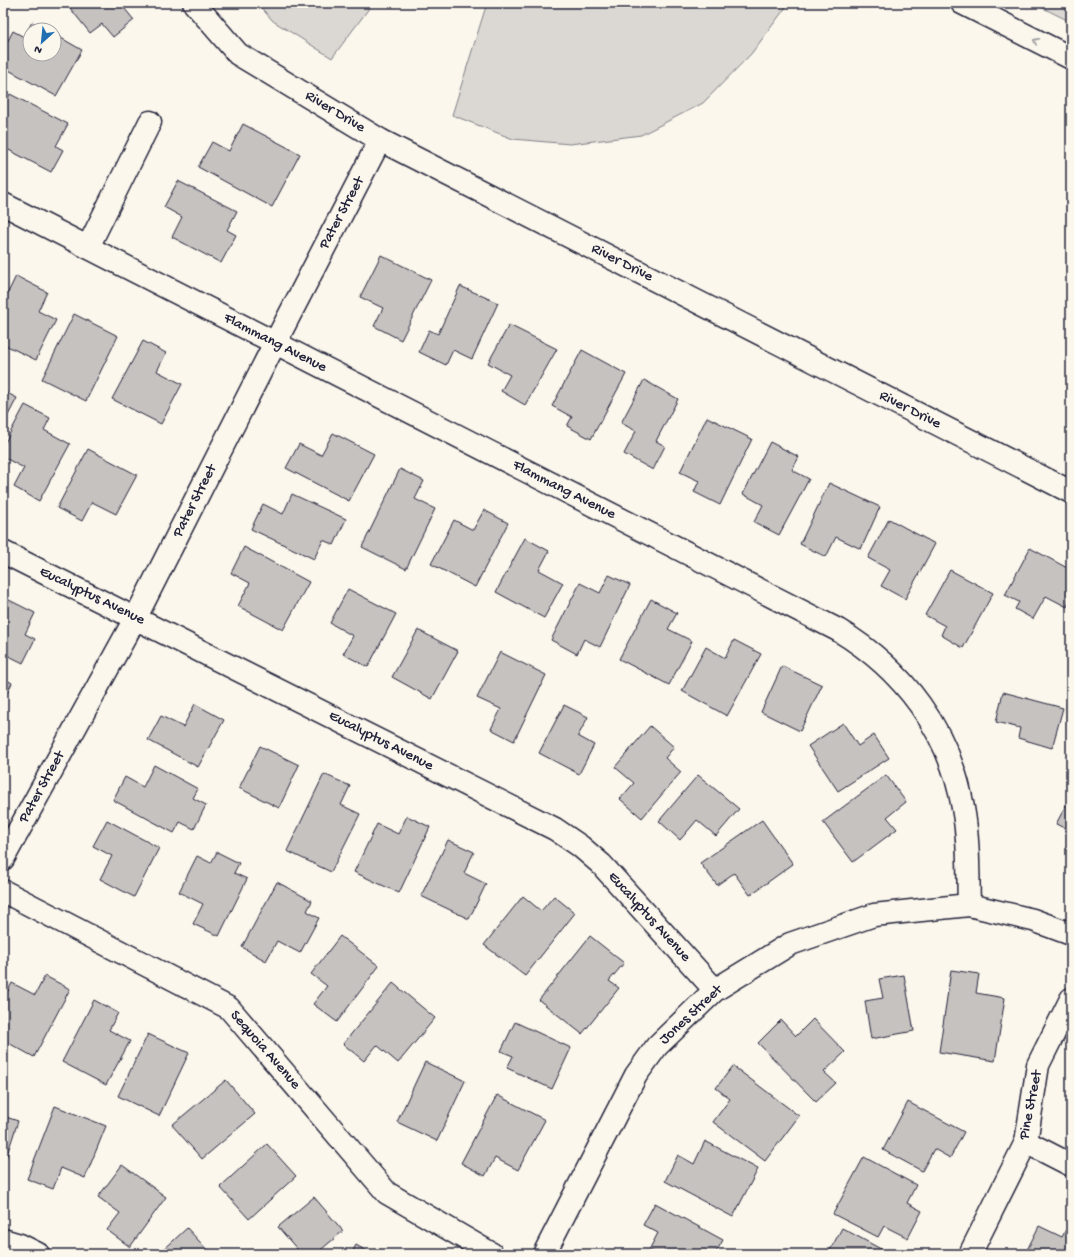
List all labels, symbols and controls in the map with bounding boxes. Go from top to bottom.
north arrow [22,22,62,62]
one-way arrow [1033,38,1040,45]
text: N [32,42,44,56]
street label: River Drive [302,87,369,137]
street label: Pater Street [315,172,369,253]
street label: River Drive [588,240,656,286]
street label: Flammang Avenue [220,309,330,377]
street label: River Drive [876,387,944,433]
street label: Flammang Avenue [509,456,619,524]
street label: Pater Street [169,460,222,541]
street label: Eucalyptus Avenue [36,563,148,629]
street label: Eucalyptus Avenue [326,707,437,775]
street label: Pater Street [14,746,70,827]
street label: Eucalyptus Avenue [604,868,694,966]
street label: Jones Street [656,980,728,1049]
street label: Sequoia Avenue [226,1007,304,1093]
street label: Pine Street [1015,1067,1047,1142]

